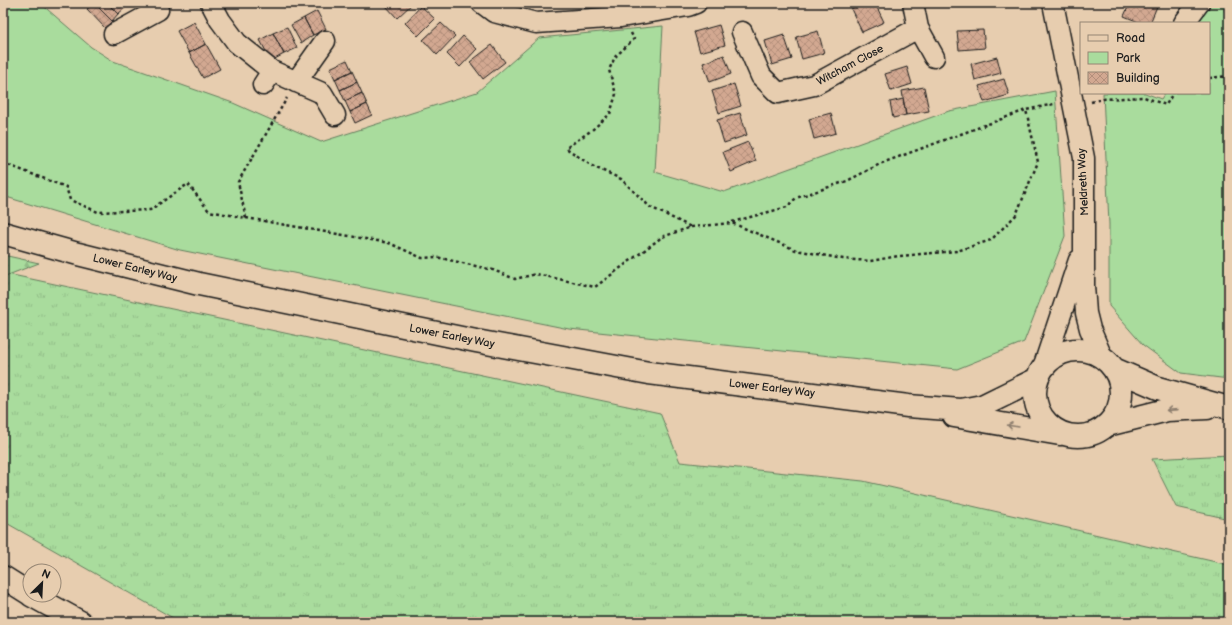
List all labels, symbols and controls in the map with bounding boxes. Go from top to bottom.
legend [1080,22,1210,94]
text: Road [1116,31,1145,46]
street label: Witcham Close [814,42,886,88]
text: Park [1116,51,1140,66]
text: Building [1116,71,1160,86]
street label: Meldreth Way [1075,148,1091,216]
street label: Lower Earley Way [91,251,179,285]
street label: Lower Earley Way [408,321,496,351]
street label: Lower Earley Way [728,376,816,400]
one-way arrow [1166,407,1179,414]
one-way arrow [1007,422,1020,430]
north arrow [22,563,62,603]
text: N [39,567,52,582]

